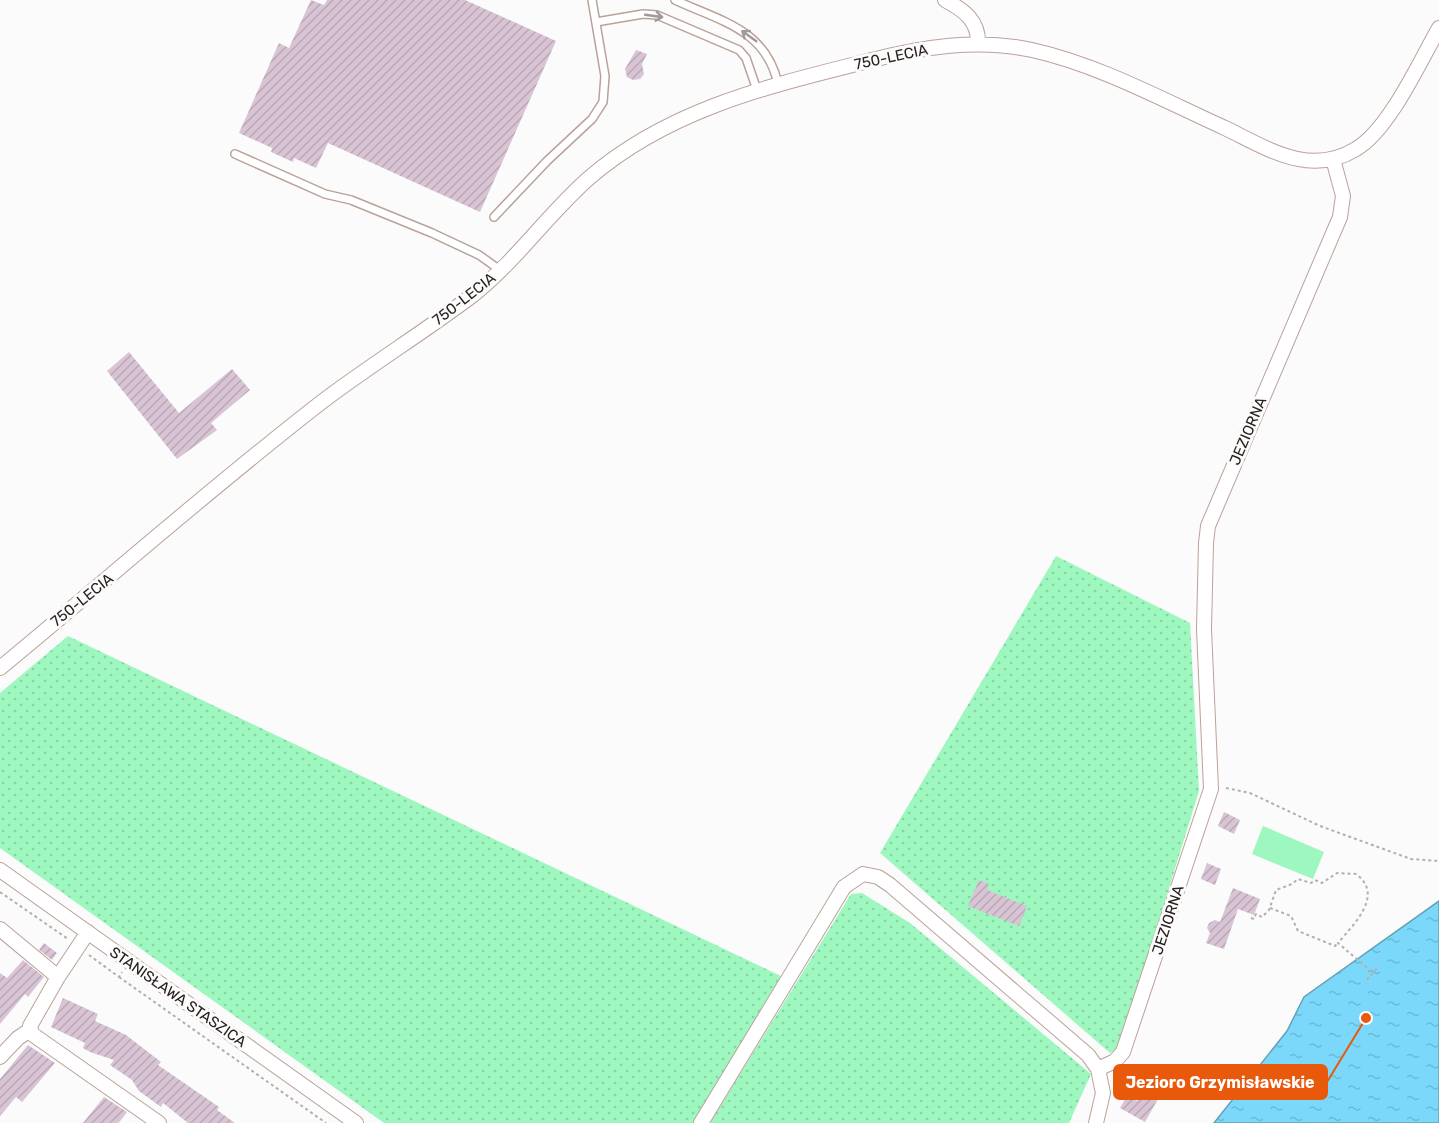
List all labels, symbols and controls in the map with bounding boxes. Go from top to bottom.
one-way arrow [643,10,663,21]
one-way arrow [741,30,757,42]
street label: 750-LECIA [853,40,929,74]
street label: 750-LECIA [429,269,499,329]
street label: JEZIORNA [1226,394,1270,468]
street label: 750-LECIA [47,569,117,631]
street label: JEZIORNA [1148,883,1188,957]
street label: STANISŁAWA STASZICA [106,943,250,1051]
callout: Jezioro Grzymisławskie [1114,1065,1327,1099]
text: Jezioro Grzymisławskie [1125,1073,1315,1092]

